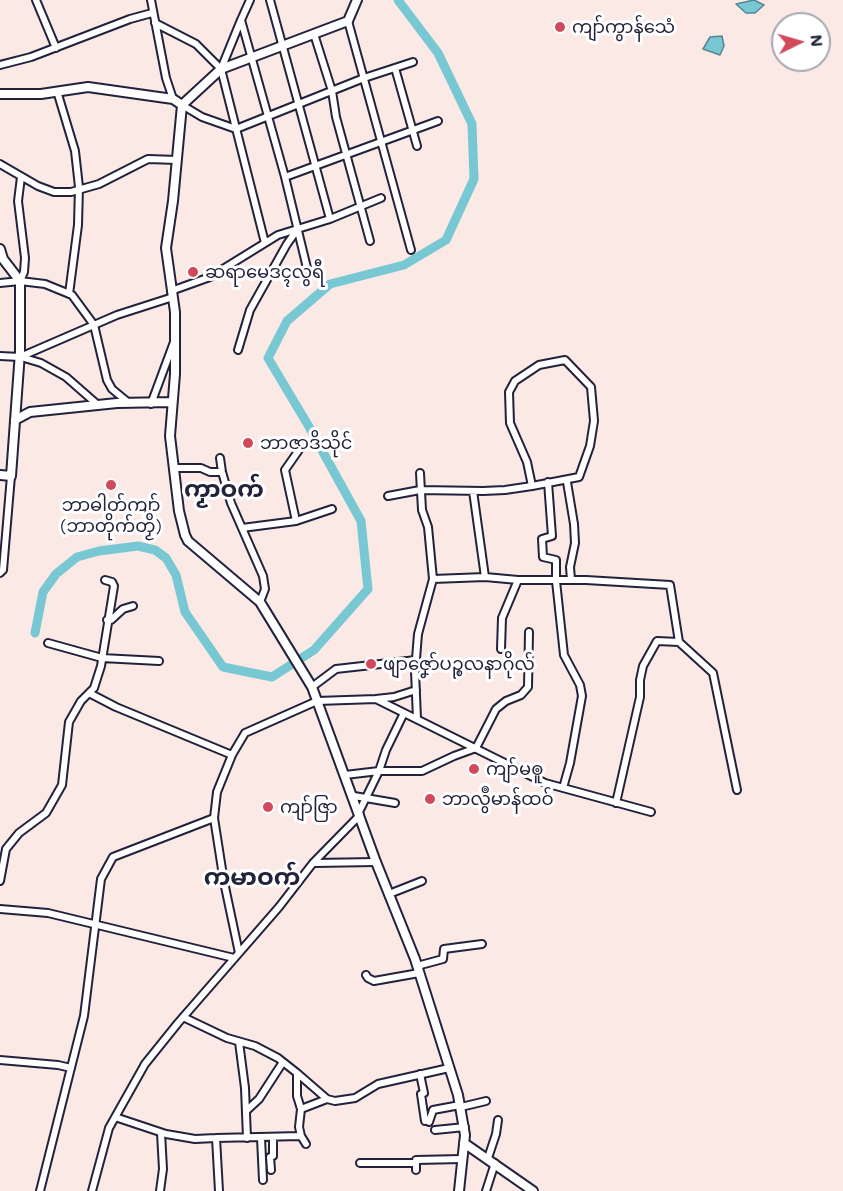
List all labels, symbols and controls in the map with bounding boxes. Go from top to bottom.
north arrow [771,12,831,72]
place label: ကျာ်ကွာန်သေံ [572,16,675,38]
marker: ကျာ်ကွာန်သေံ [553,20,567,34]
text: N [806,34,828,48]
place label: ဆရာမေဒၚလွရီ [205,261,324,283]
marker: ဆရာမေဒၚလွရီ [186,265,200,279]
place label: ဘာဇာဒိသိုင် [260,432,352,454]
marker: ဘာဇာဒိသိုင် [241,436,255,450]
district label: ကၟာဝက် [184,476,264,504]
marker: ဘာဓါတ်ကျာ် (ဘာတိုက်တၟိ) [104,478,118,492]
place label: ဘာဓါတ်ကျာ် (ဘာတိုက်တၟိ) [60,494,162,536]
place label: ဖျာဇၞော်ပဉ္စလနာဂိုလ် [383,653,535,675]
marker: ဖျာဇၞော်ပဉ္စလနာဂိုလ် [364,657,378,671]
place label: ကျာ်မၜူ [486,758,543,780]
marker: ကျာ်မၜူ [467,762,481,776]
place label: ဘာလွဳမာန်ထဝ် [442,788,554,810]
marker: ဘာလွဳမာန်ထဝ် [423,792,437,806]
place label: ကျာ်ဇြာ [280,796,338,818]
marker: ကျာ်ဇြာ [261,800,275,814]
district label: ကမာဝက် [204,864,300,892]

